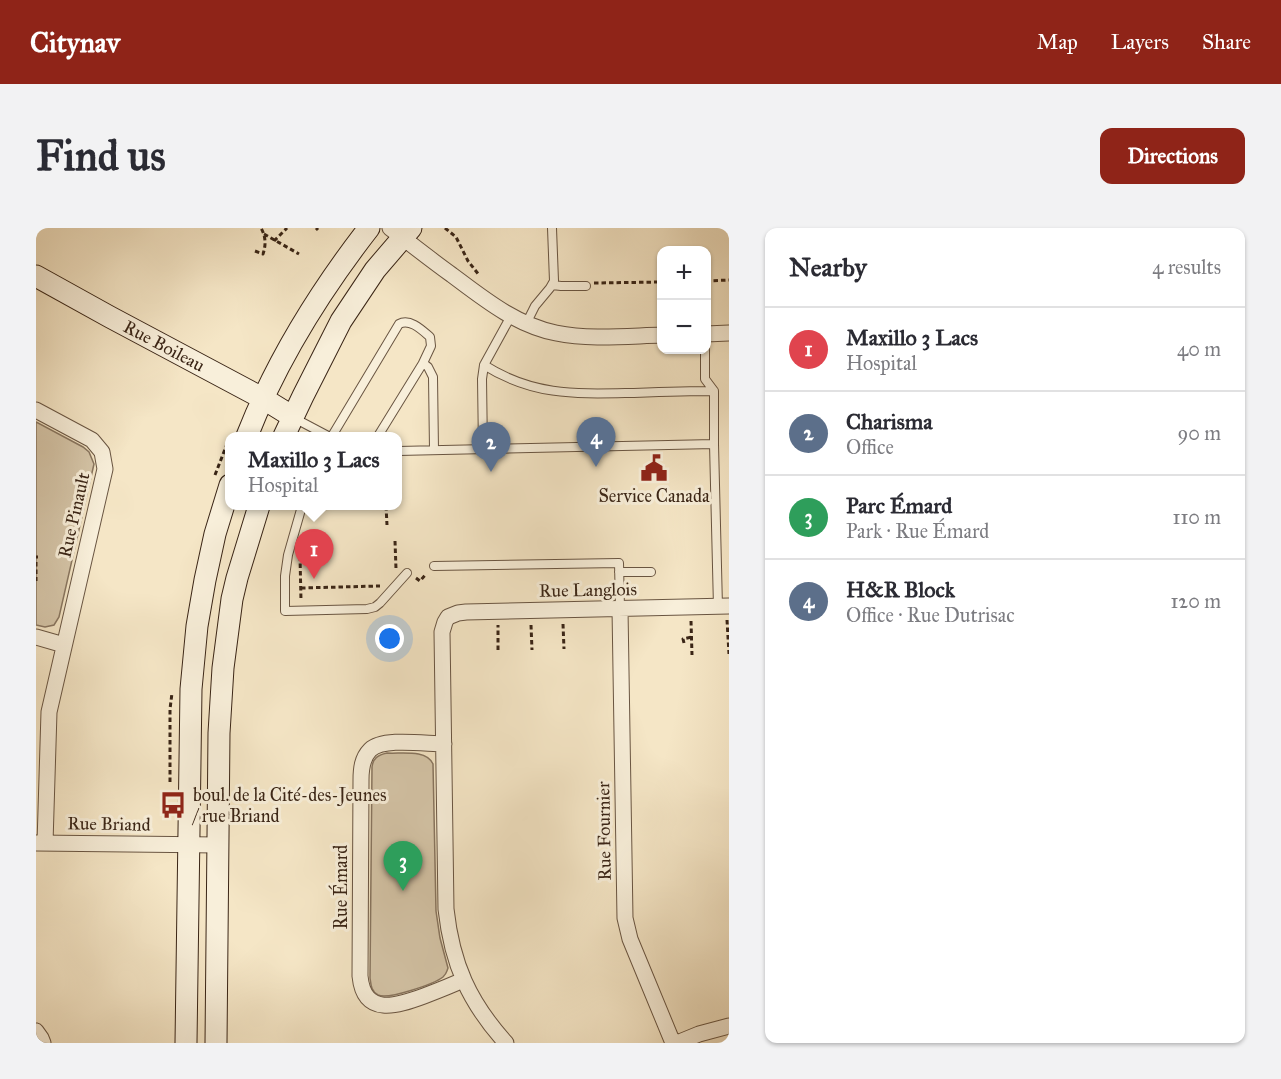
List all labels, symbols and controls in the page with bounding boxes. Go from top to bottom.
text: Citynav [30,25,120,60]
text: Map [1037,29,1078,55]
text: Layers [1111,29,1169,55]
text: Share [1202,29,1251,55]
button: Directions [1100,128,1245,184]
text: Find us [36,130,166,182]
map controls [657,246,711,354]
button: + [657,246,711,300]
text: Nearby [789,251,867,283]
text: 4 results [1152,255,1221,279]
button: − [657,300,711,354]
street label: Rue Boileau [120,315,209,377]
text: Maxillo 3 Lacs [846,324,978,351]
text: 1 [805,337,812,361]
text: 40 m [1177,337,1221,361]
text: Hospital [846,351,917,375]
text: Charisma [846,408,933,435]
pin: 4 [576,418,616,467]
text: 2 [804,421,813,445]
text: 90 m [1178,421,1221,445]
pin: 2 [472,422,510,472]
popup [225,432,402,510]
text: Office [846,435,894,459]
text: Maxillo 3 Lacs [248,446,380,473]
public building icon: Service Canada [639,453,669,483]
street label: Rue Pinault [54,470,95,560]
text: Hospital [248,473,318,497]
place label: Service Canada [598,485,710,507]
text: Parc Émard [846,492,952,519]
text: 3 [805,505,813,529]
text: 110 m [1173,505,1221,529]
text: Park · Rue Émard [846,519,989,543]
pin: 1 [294,530,334,579]
text: H&R Block [846,576,955,603]
street label: Rue Langlois [539,578,637,603]
text: 4 [803,589,814,613]
text: 120 m [1170,589,1221,613]
text: Office · Rue Dutrisac [846,603,1015,627]
your location [375,624,404,653]
street label: Rue Fournier [592,781,616,881]
place label: boul. de la Cité-des-Jeunes / rue Briand [191,784,386,827]
bus stop icon: boul. de la Cité-des-Jeunes / rue Briand [158,790,188,820]
street label: Rue Briand [67,812,151,836]
pin: 3 [384,842,422,891]
street label: Rue Émard [328,845,352,929]

